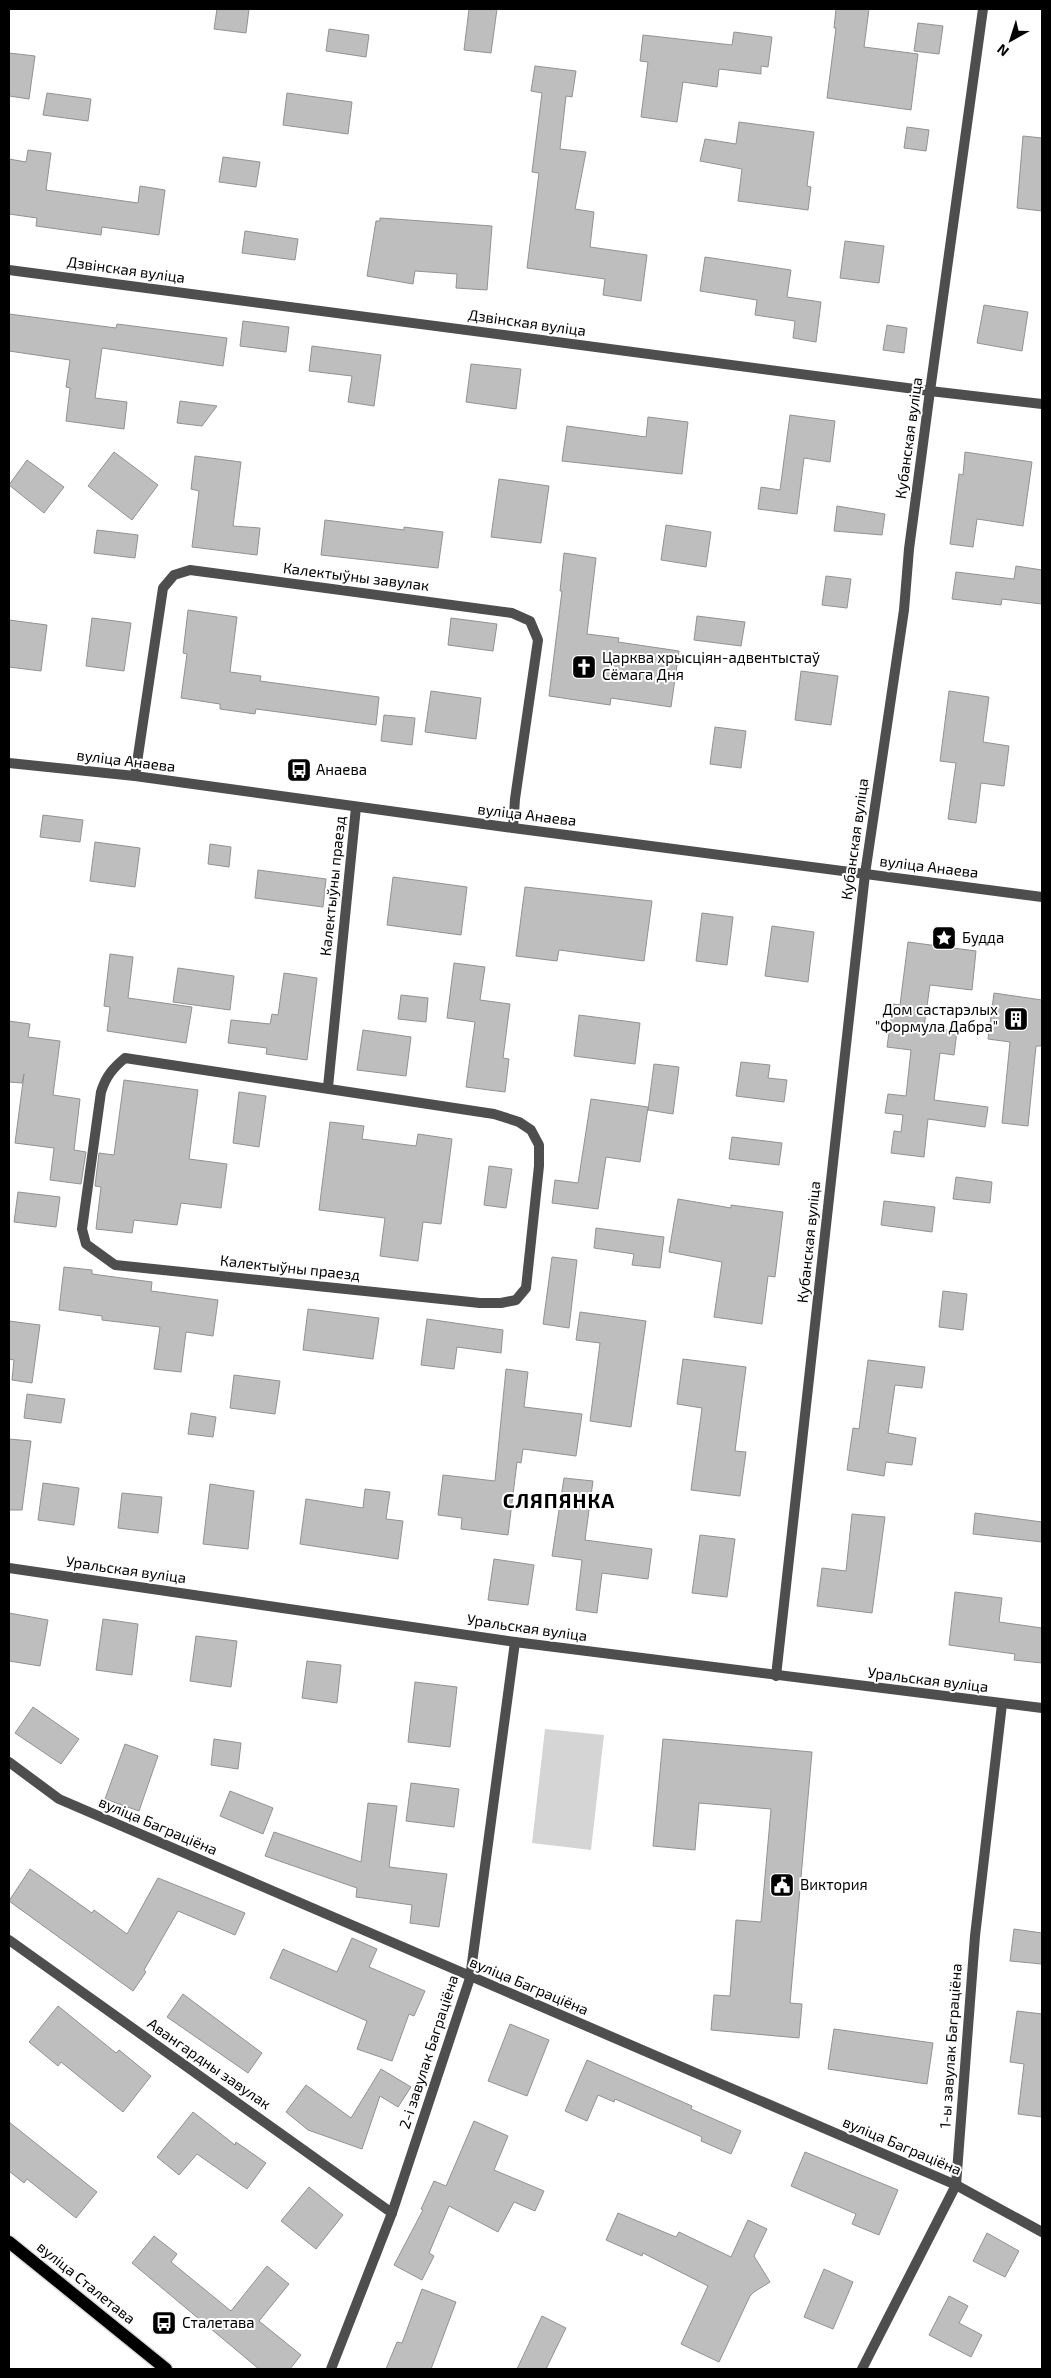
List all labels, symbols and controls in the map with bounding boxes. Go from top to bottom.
north arrow [986,15,1036,65]
text: N [993,41,1012,60]
street label: Дзвінская вуліца [66,252,186,287]
street label: Дзвінская вуліца [467,305,587,340]
street label: Кубанская вуліца [891,376,926,500]
street label: Калектыўны завулак [282,558,430,595]
place label: Царква хрысціян-адвентыстаў Сёмага Дня [602,648,820,683]
church icon: Царква хрысціян-адвентыстаў Сёмага Дня [571,654,597,680]
street label: вуліца Анаева [76,745,177,776]
bus stop icon: Анаева [286,757,312,783]
place label: Анаева [316,760,367,778]
street label: Кубанская вуліца [837,777,872,901]
street label: вуліца Анаева [477,799,578,830]
street label: Калектыўны праезд [316,815,349,957]
street label: вуліца Анаева [879,851,980,882]
place icon: Будда [931,925,957,951]
place label: Будда [962,928,1004,947]
place label: Дом састарэлых "Формула Дабра" [875,1000,998,1036]
building icon: Дом састарэлых "Формула Дабра" [1003,1006,1029,1032]
street label: Кубанская вуліца [793,1180,824,1304]
street label: Калектыўны праезд [219,1251,361,1284]
district label: СЛЯПЯНКА [503,1488,615,1512]
street label: Уральская вуліца [65,1552,188,1587]
street label: Уральская вуліца [466,1610,589,1645]
street label: Уральская вуліца [867,1663,990,1696]
street label: вуліца Баграціёна [96,1792,221,1859]
public building icon: Виктория [769,1872,795,1898]
place label: Виктория [800,1875,868,1893]
street label: вуліца Баграціёна [467,1952,592,2019]
street label: 1-ы завулак Баграціёна [935,1963,966,2129]
street label: 2-і завулак Баграціёна [395,1972,462,2131]
street label: Авангардны завулак [144,2014,275,2113]
street label: вуліца Баграціёна [840,2112,965,2179]
street label: вуліца Сталетава [33,2237,139,2328]
bus stop icon: Сталетава [151,2310,177,2336]
place label: Сталетава [182,2313,255,2331]

